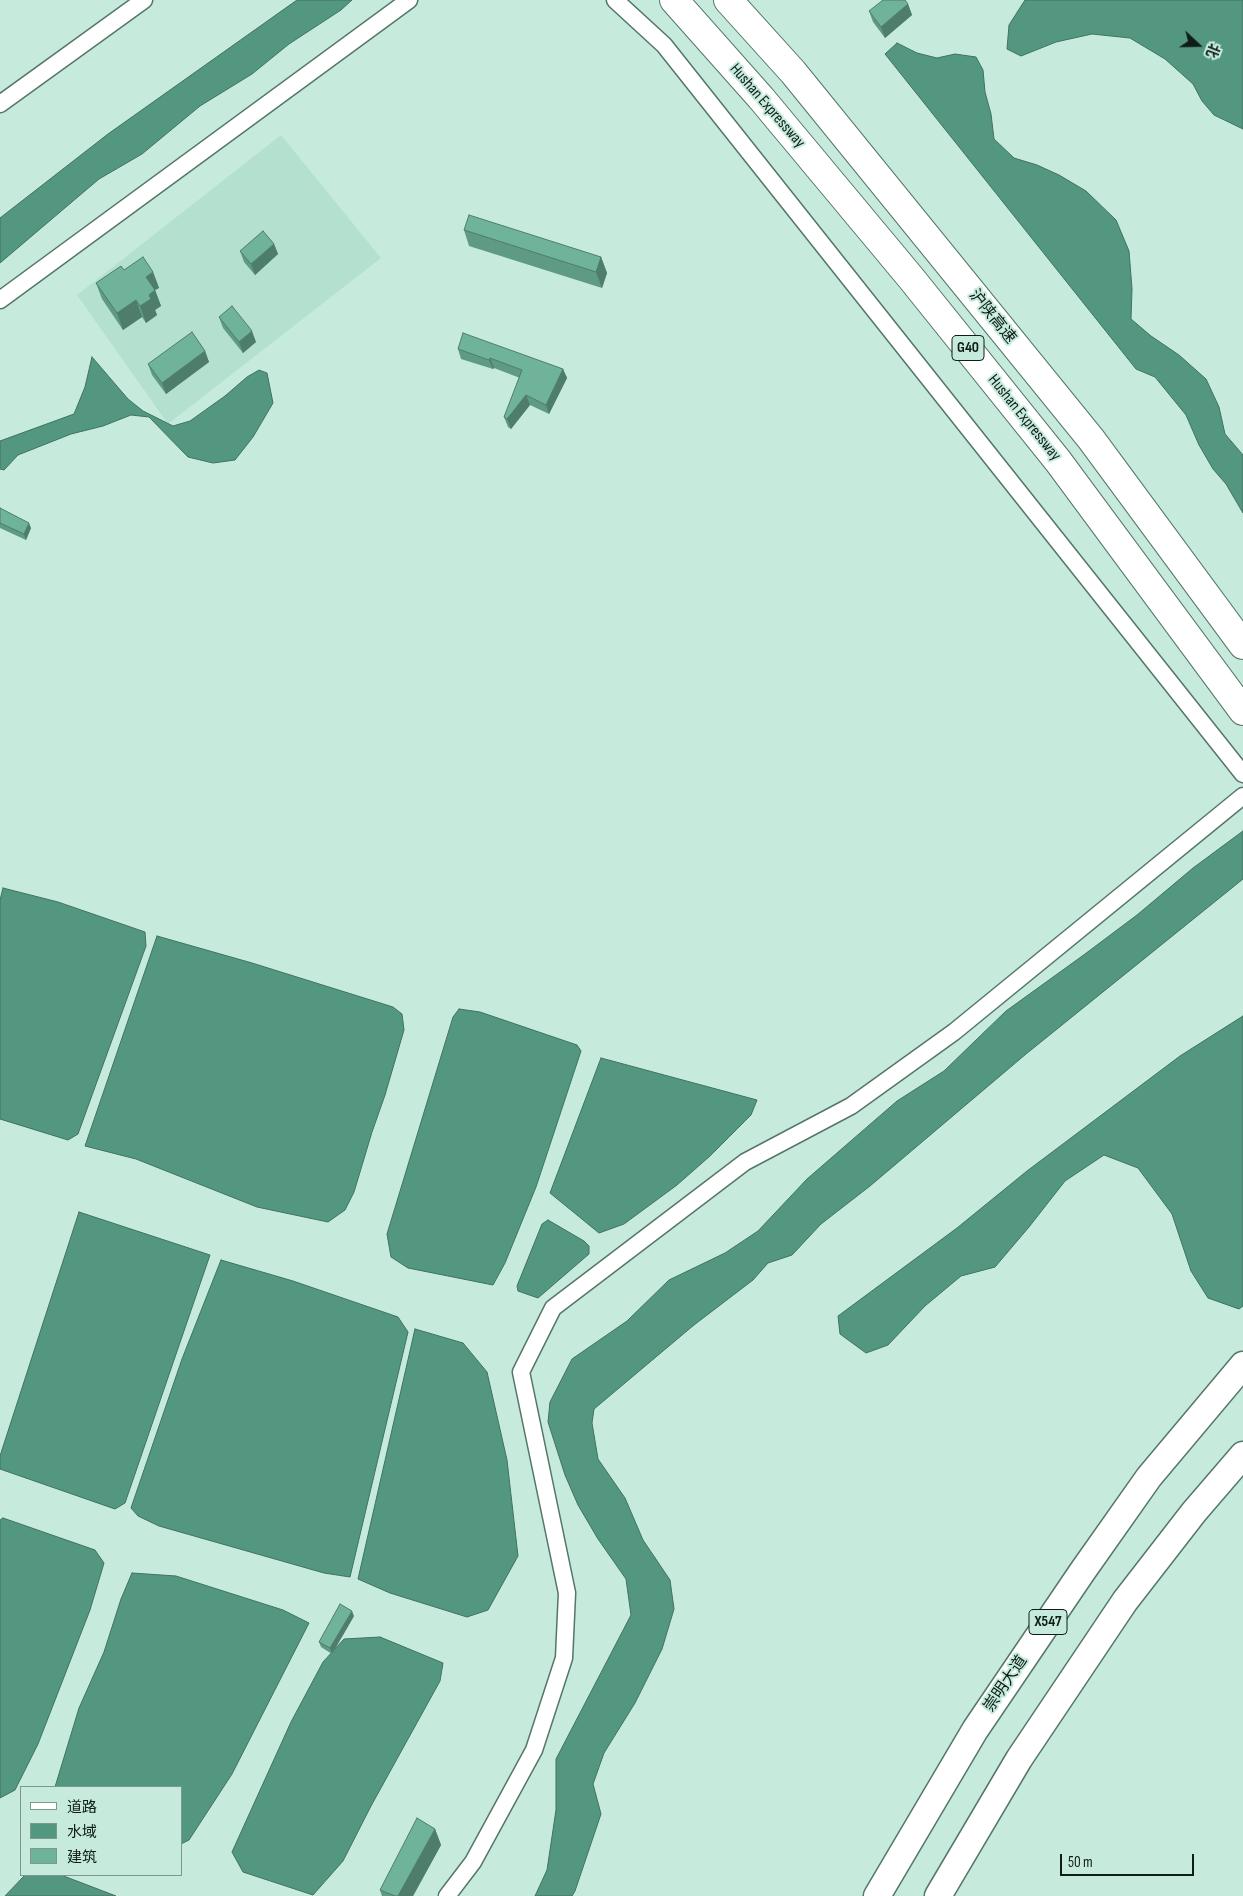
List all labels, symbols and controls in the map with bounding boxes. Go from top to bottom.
north arrow [1173,20,1223,70]
text: 北 [1202,41,1223,60]
street label: Hushan Expressway [725,60,809,152]
street label: 沪陕高速 [964,286,1020,348]
road number: G40 [952,336,984,360]
street label: Hushan Expressway [983,371,1065,465]
road number: X547 [1029,1610,1067,1634]
street label: 崇明大道 [980,1652,1032,1716]
legend [20,1786,182,1876]
text: 道路 [67,1798,97,1817]
text: 水域 [67,1823,97,1842]
scale bar [1063,1844,1197,1876]
text: 建筑 [67,1848,97,1867]
text: 50 m [1068,1853,1093,1872]

